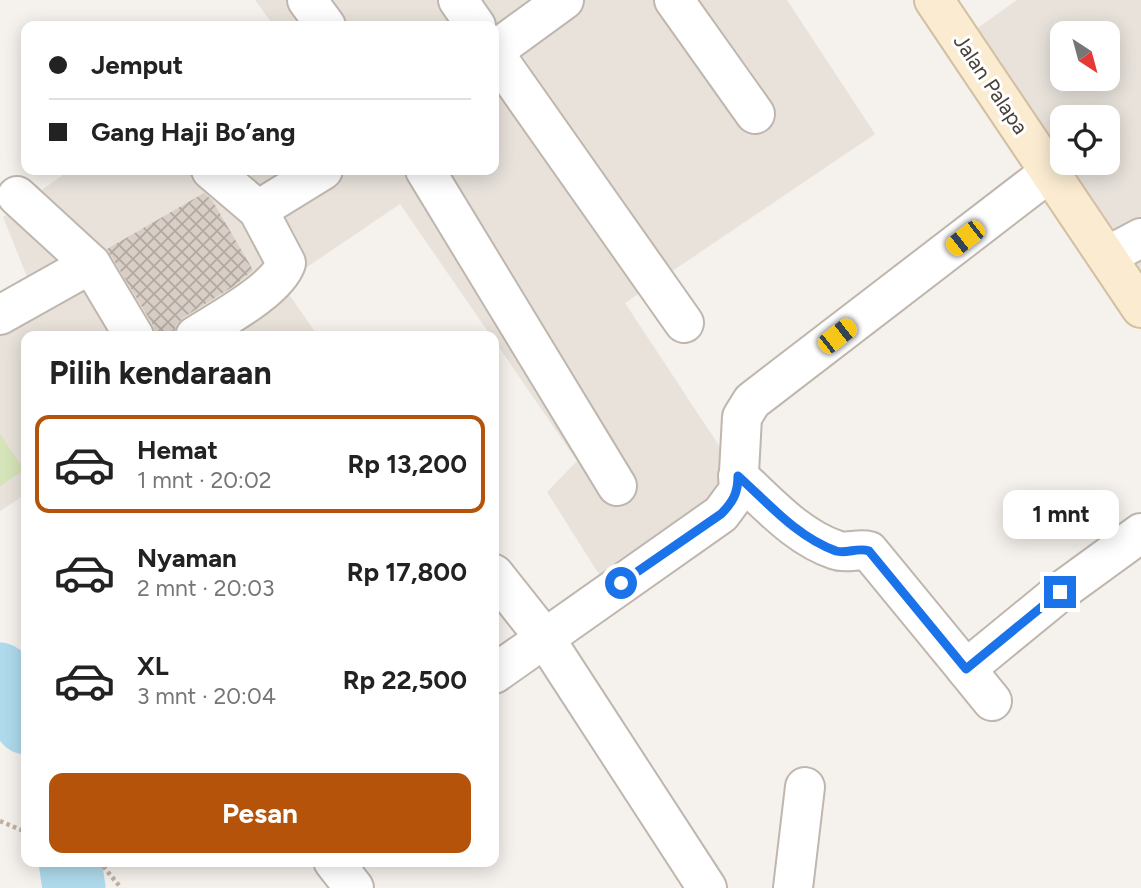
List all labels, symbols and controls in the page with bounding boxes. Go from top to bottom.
north arrow [1050,21,1120,91]
map controls [1050,21,1120,175]
street label: Jalan Palapa [949,29,1033,139]
text: Jemput [91,49,183,81]
button: locate [1050,105,1120,175]
text: Gang Haji Bo’ang [91,116,296,148]
car [942,217,989,259]
car [814,315,861,357]
text: Pilih kendaraan [49,354,272,392]
icon: car [53,433,116,496]
text: Hemat [137,434,218,466]
text: Rp 13,200 [348,448,467,480]
text: 1 mnt · 20:02 [137,466,272,494]
callout: 1 mnt [1002,490,1118,540]
text: 1 mnt [1032,500,1090,528]
icon: car [53,541,116,604]
text: Nyaman [137,542,237,574]
text: Rp 17,800 [347,556,467,588]
route start [605,567,637,599]
text: 2 mnt · 20:03 [137,574,275,602]
route end [1044,576,1076,608]
icon: car [53,649,116,712]
text: XL [137,650,169,682]
text: Rp 22,500 [343,664,467,696]
text: 3 mnt · 20:04 [137,682,276,710]
button: Pesan [49,773,471,853]

